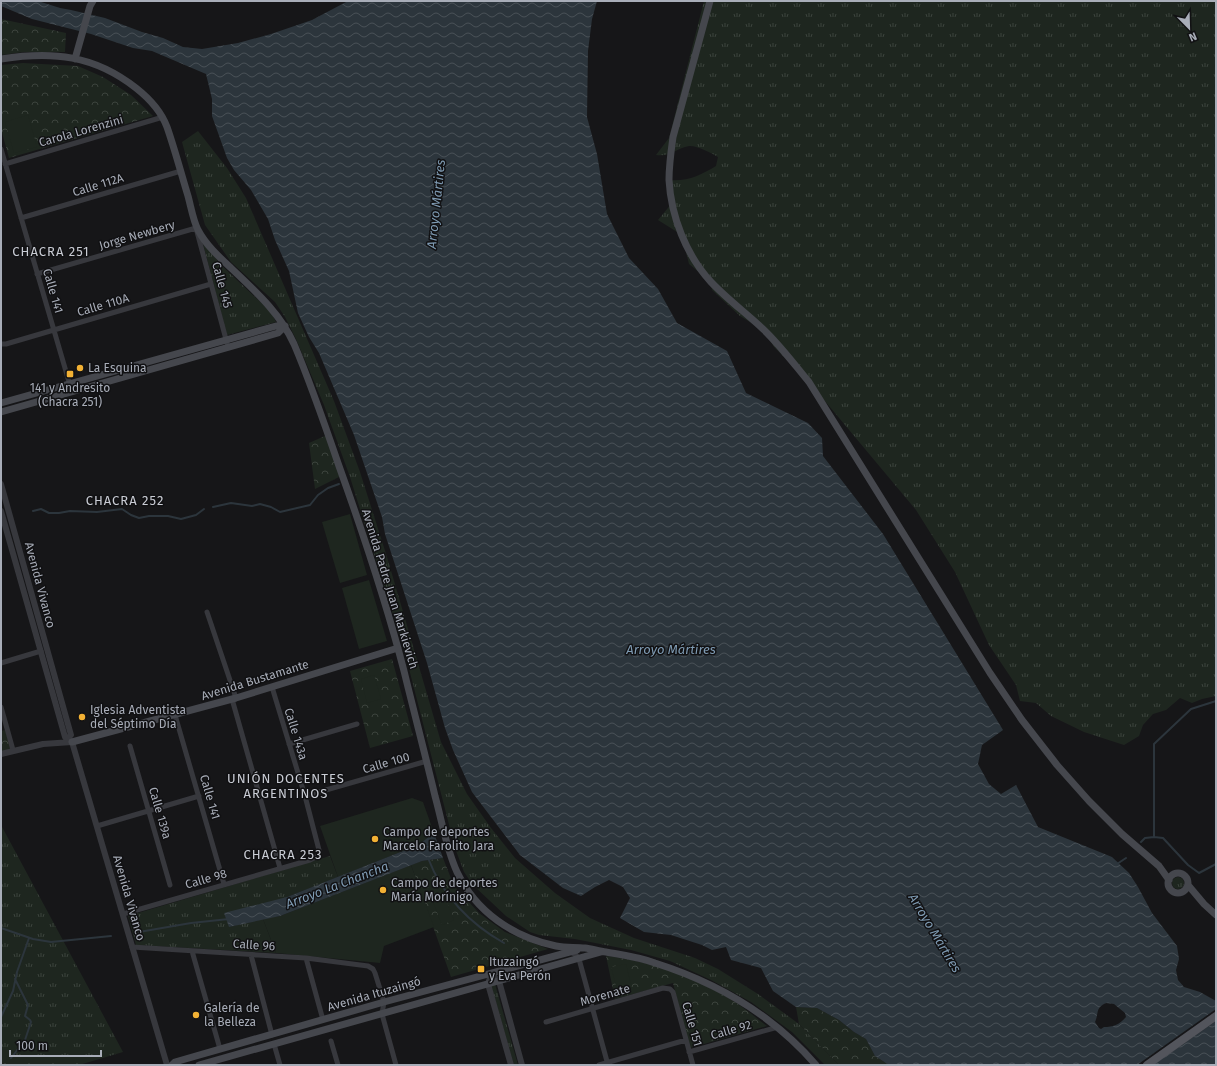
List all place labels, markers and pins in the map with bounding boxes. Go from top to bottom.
place label: La Esquina [88,361,147,375]
marker: La Esquina [75,363,85,373]
marker: 141 y Andresito (Chacra 251) [65,369,75,379]
place label: 141 y Andresito (Chacra 251) [30,381,110,409]
place label: Iglesia Adventista del Séptimo Día [90,703,186,731]
marker: Iglesia Adventista del Séptimo Día [77,712,87,722]
place label: Campo de deportes Marcelo Farolito Jara [383,825,494,853]
marker: Campo de deportes Marcelo Farolito Jara [370,834,380,844]
place label: Campo de deportes María Morínigo [391,876,498,904]
marker: Campo de deportes María Morínigo [378,885,388,895]
place label: Ituzaingó y Eva Perón [489,955,551,983]
marker: Ituzaingó y Eva Perón [476,964,486,974]
place label: Galería de la Belleza [204,1001,259,1029]
marker: Galería de la Belleza [191,1010,201,1020]

